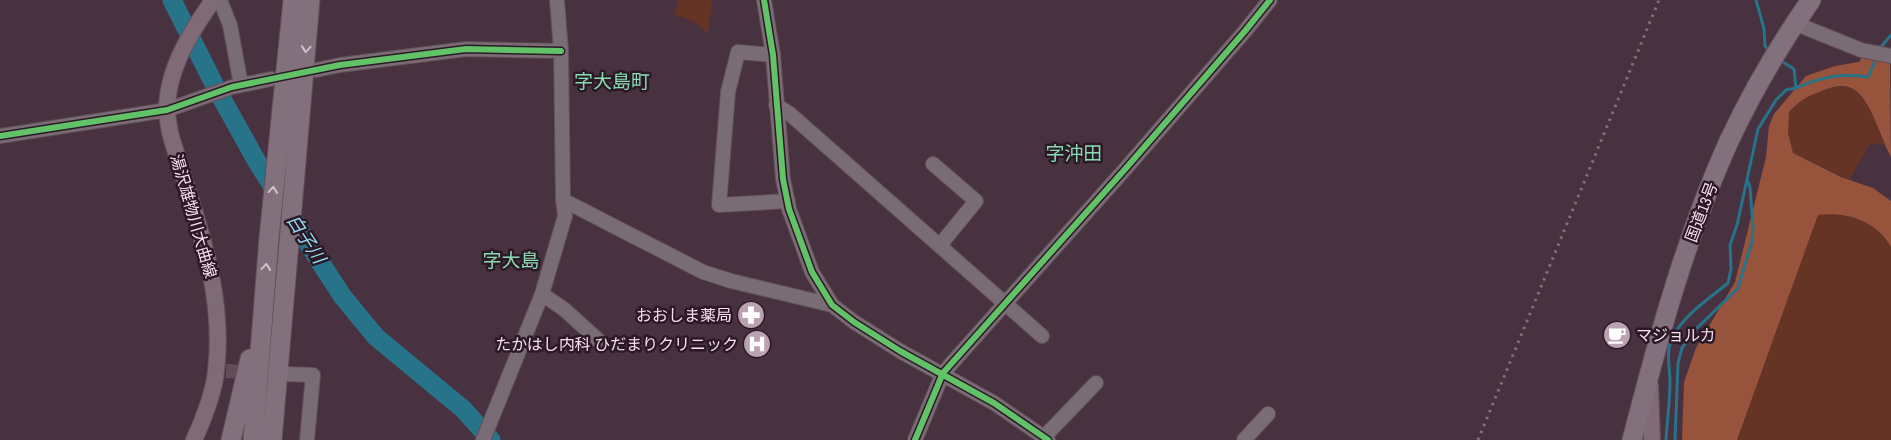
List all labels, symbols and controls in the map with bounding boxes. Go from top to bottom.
one-way arrow [300,45,311,53]
district label: 字大島町 [574,68,650,94]
district label: 字沖田 [1045,140,1103,166]
street label: 湯沢雄物川大曲線 [166,151,222,281]
street label: 国道13号 [1680,179,1722,245]
one-way arrow [267,185,278,193]
water label: 白子川 [281,209,333,270]
district label: 字大島 [482,247,540,273]
one-way arrow [261,263,272,271]
pharmacy icon: おおしま薬局 [736,300,766,330]
place label: おおしま薬局 [636,304,732,326]
cafe icon: マジョルカ [1602,320,1632,350]
place label: マジョルカ [1636,324,1716,346]
hospital icon: たかはし内科 ひだまりクリニック [742,329,772,359]
place label: たかはし内科 ひだまりクリニック [495,333,738,355]

